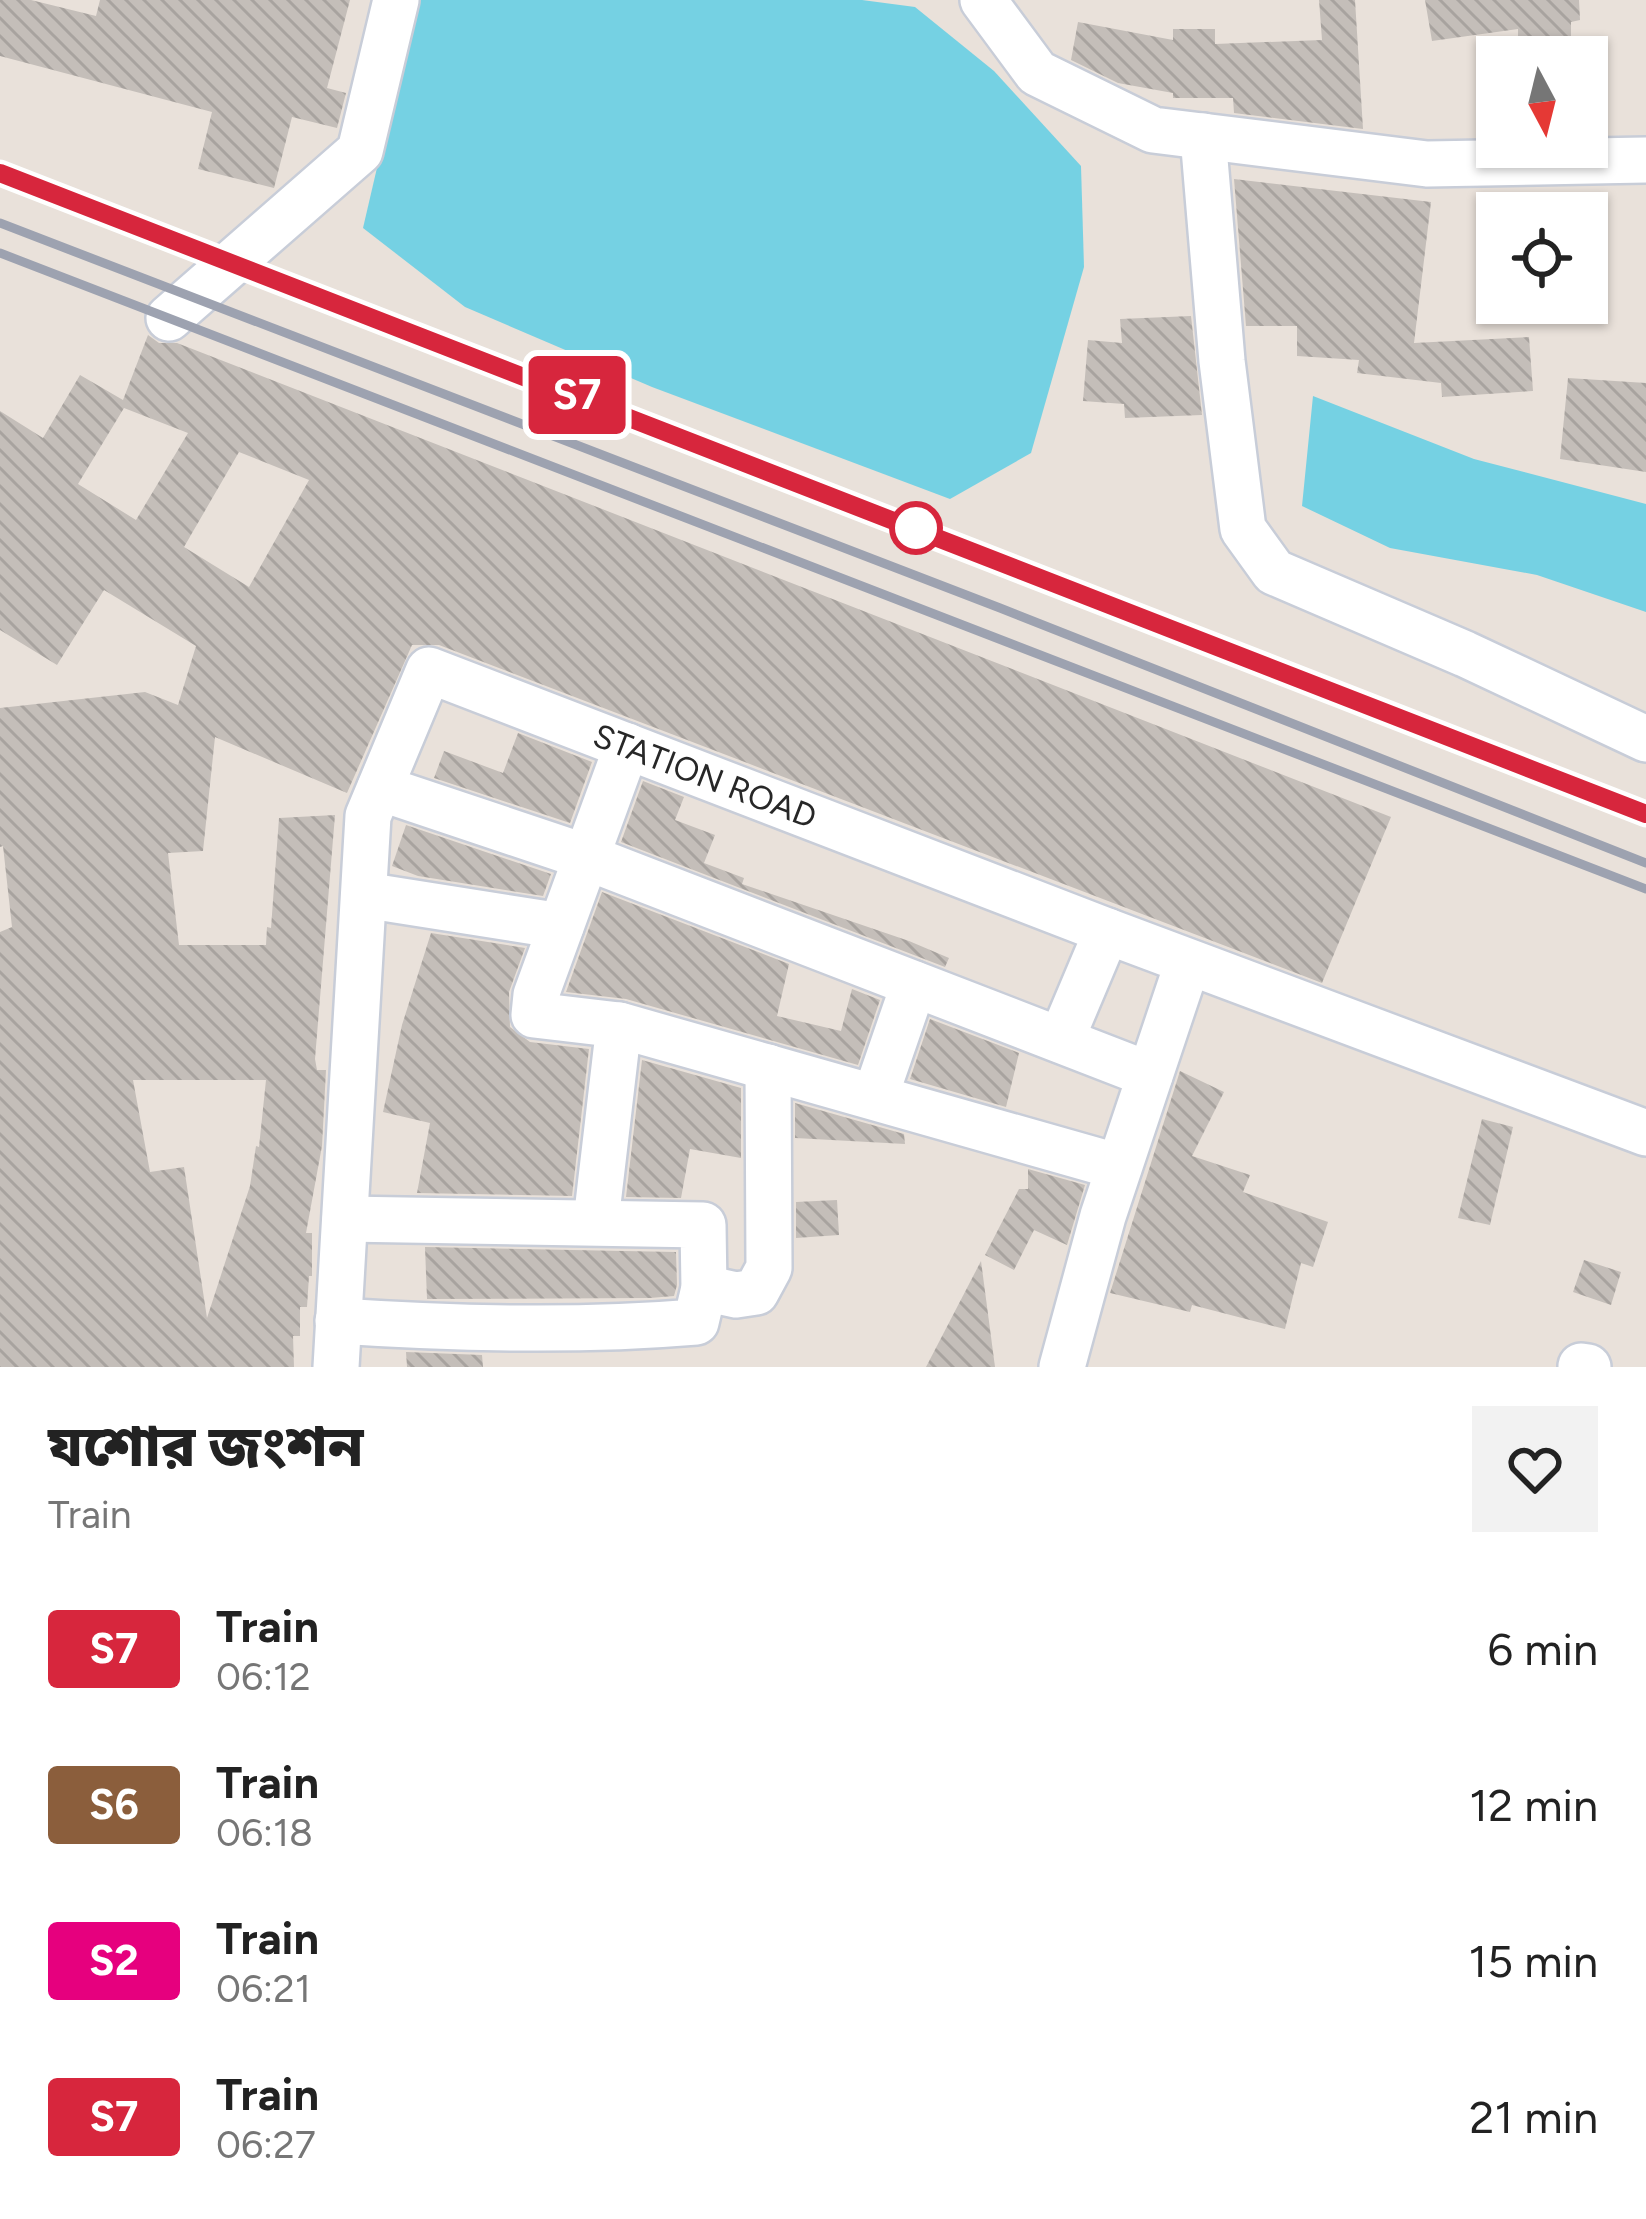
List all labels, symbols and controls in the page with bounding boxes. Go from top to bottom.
north arrow [1476,36,1608,168]
map controls [1476,36,1608,324]
button: locate [1476,192,1608,324]
line badge: S7 [523,356,631,434]
text: S7 [553,369,601,420]
unlabelled marker [891,503,941,553]
street label: STATION ROAD [588,716,822,836]
button: heart [1472,1406,1598,1532]
text: যশোর জংশন [48,1412,363,1480]
text: Train [48,1491,132,1538]
text: Train [216,1599,319,1653]
text: 6 min [1488,1622,1598,1676]
text: S7 [90,1623,138,1674]
text: 06:12 [216,1653,311,1700]
text: Train [216,1755,319,1809]
text: 12 min [1469,1778,1598,1832]
text: S6 [89,1779,139,1830]
text: 06:18 [216,1809,313,1856]
text: Train [216,1911,319,1965]
text: 15 min [1469,1934,1598,1988]
text: S2 [89,1935,139,1986]
text: 06:21 [216,1965,311,2012]
text: Train [216,2067,319,2121]
text: 21 min [1469,2090,1598,2144]
text: S7 [90,2091,138,2142]
text: 06:27 [216,2121,316,2168]

